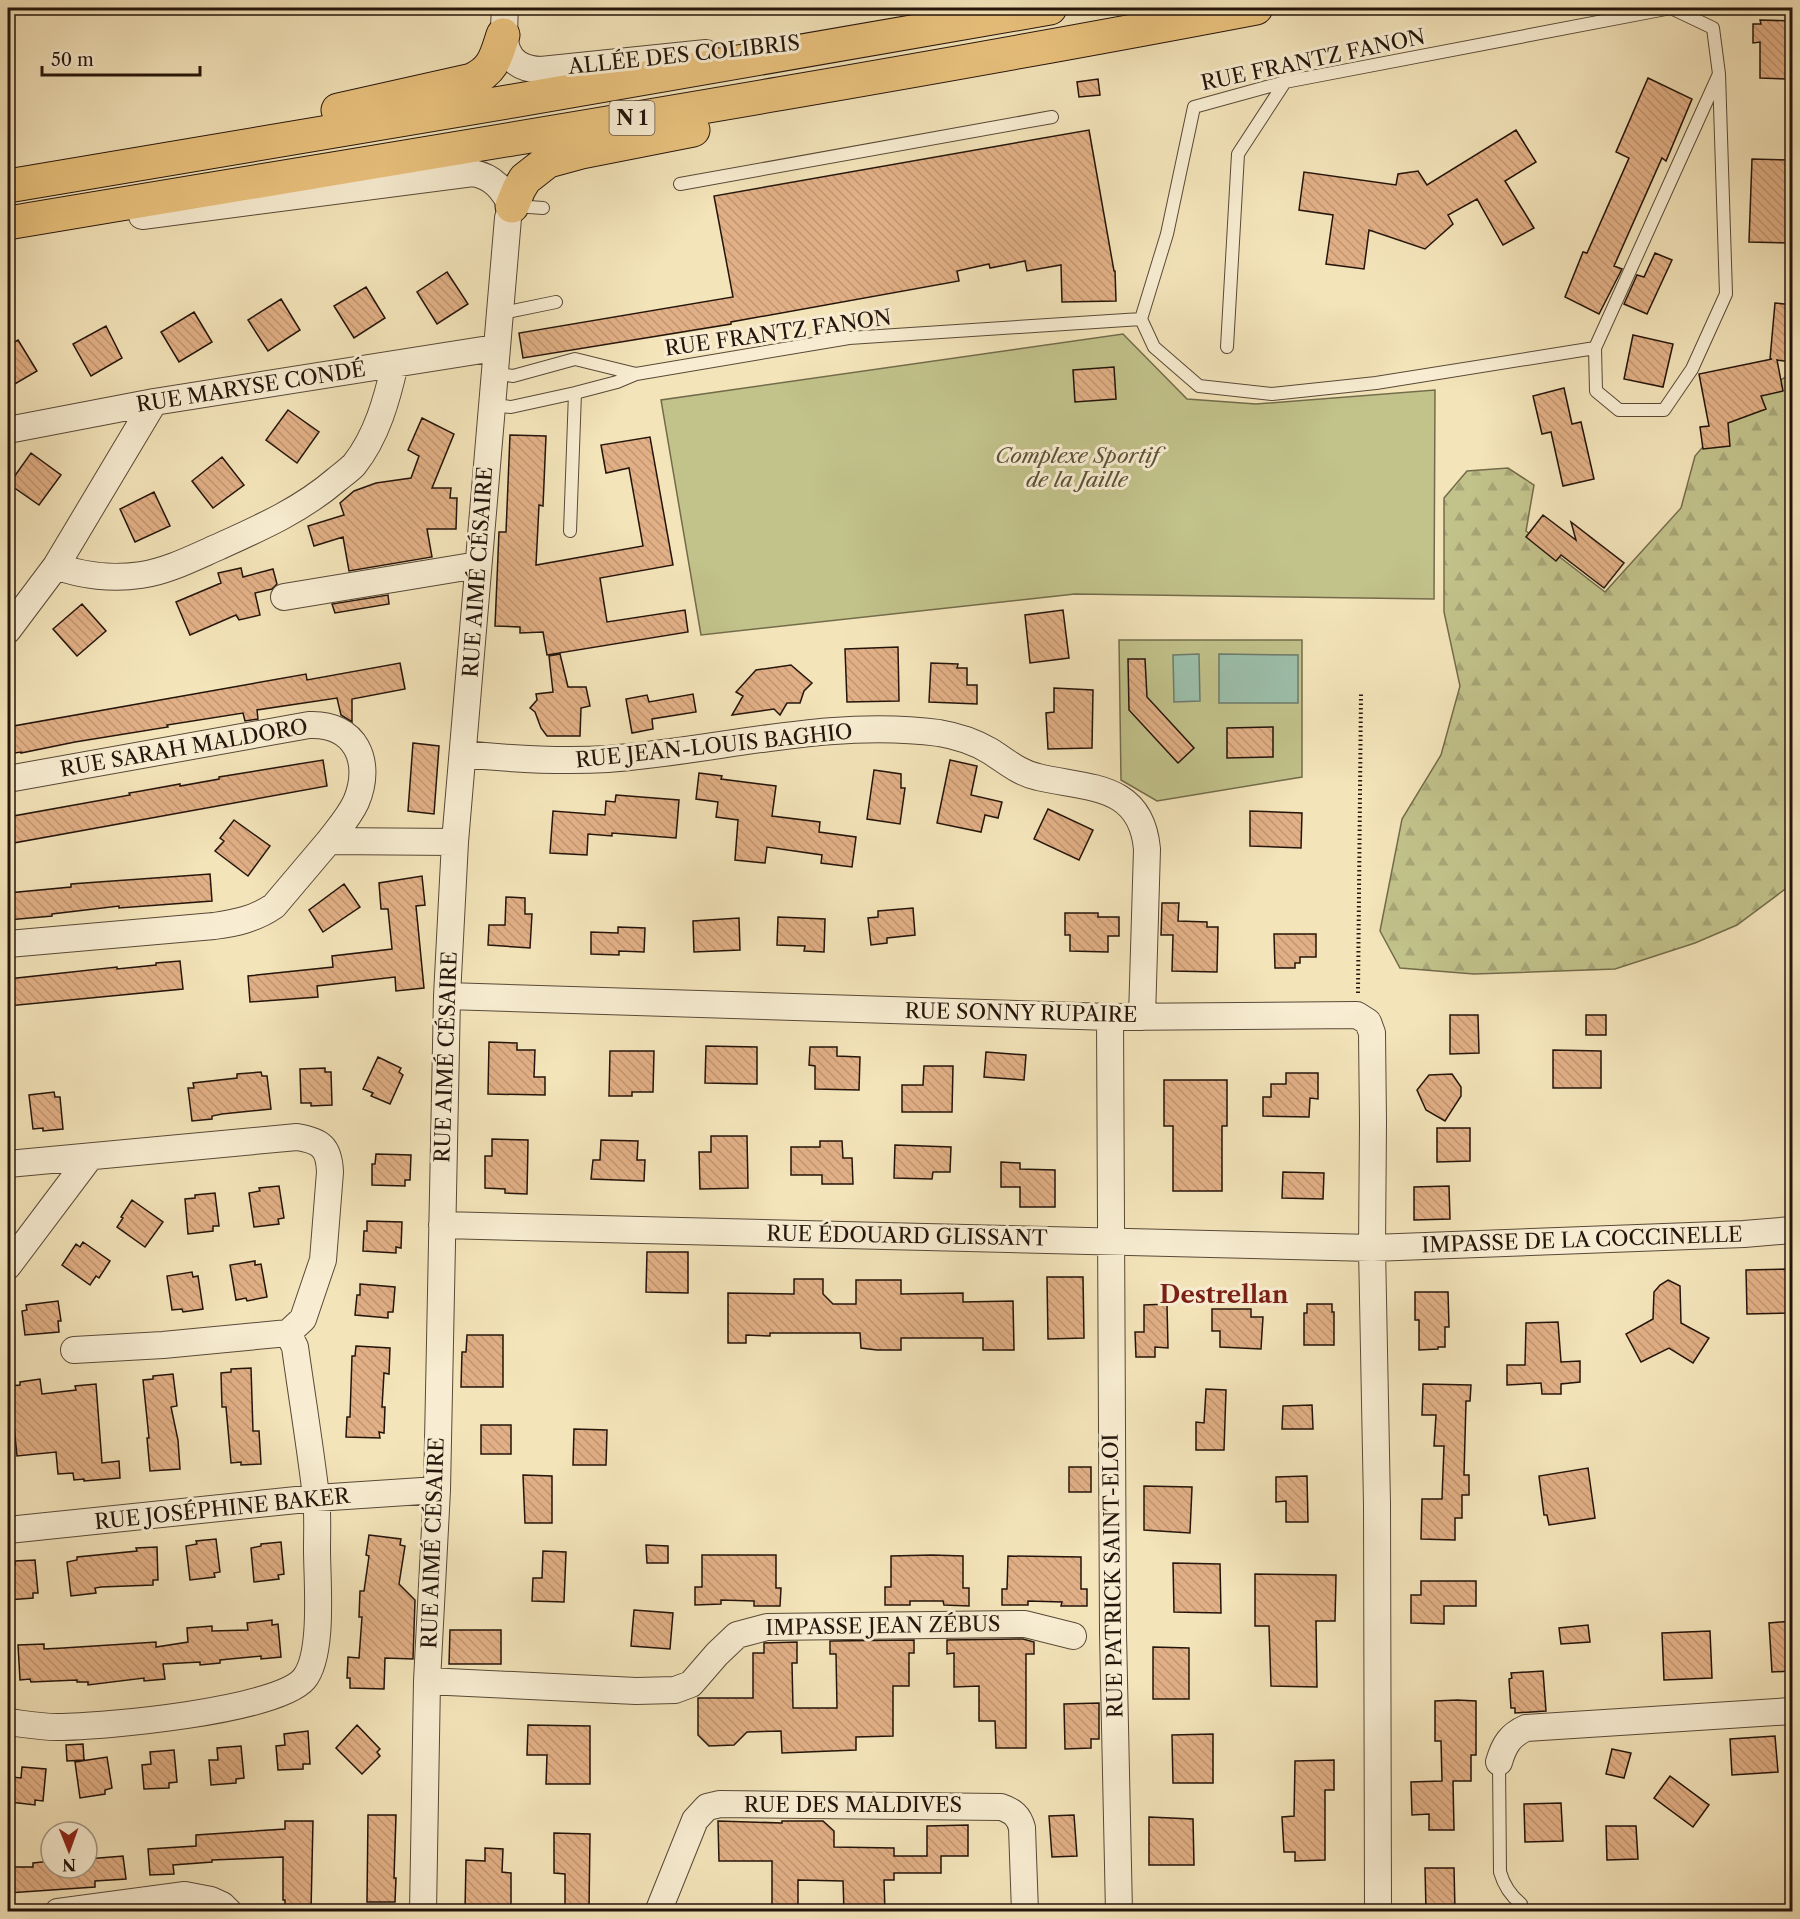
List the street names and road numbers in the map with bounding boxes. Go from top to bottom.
street label: RUE FRANTZ FANON [1199,24,1427,95]
street label: ALLÉE DES COLIBRIS [566,30,801,79]
road number: N 1 [610,101,654,135]
street label: RUE FRANTZ FANON [663,304,893,361]
street label: RUE MARYSE CONDÉ [134,356,367,417]
street label: RUE AIMÉ CÉSAIRE [458,466,497,678]
street label: RUE SARAH MALDORO [58,713,310,782]
street label: RUE JEAN-LOUIS BAGHIO [574,719,854,772]
street label: RUE AIMÉ CÉSAIRE [429,951,462,1163]
street label: RUE SONNY RUPAIRE [904,998,1138,1027]
street label: RUE ÉDOUARD GLISSANT [766,1221,1048,1250]
street label: IMPASSE DE LA COCCINELLE [1421,1221,1743,1258]
street label: RUE PATRICK SAINT-ELOI [1098,1434,1127,1718]
street label: RUE AIMÉ CÉSAIRE [416,1437,449,1649]
street label: RUE JOSÉPHINE BAKER [93,1483,352,1534]
street label: IMPASSE JEAN ZÉBUS [765,1611,1001,1640]
street label: RUE DES MALDIVES [744,1792,962,1817]

